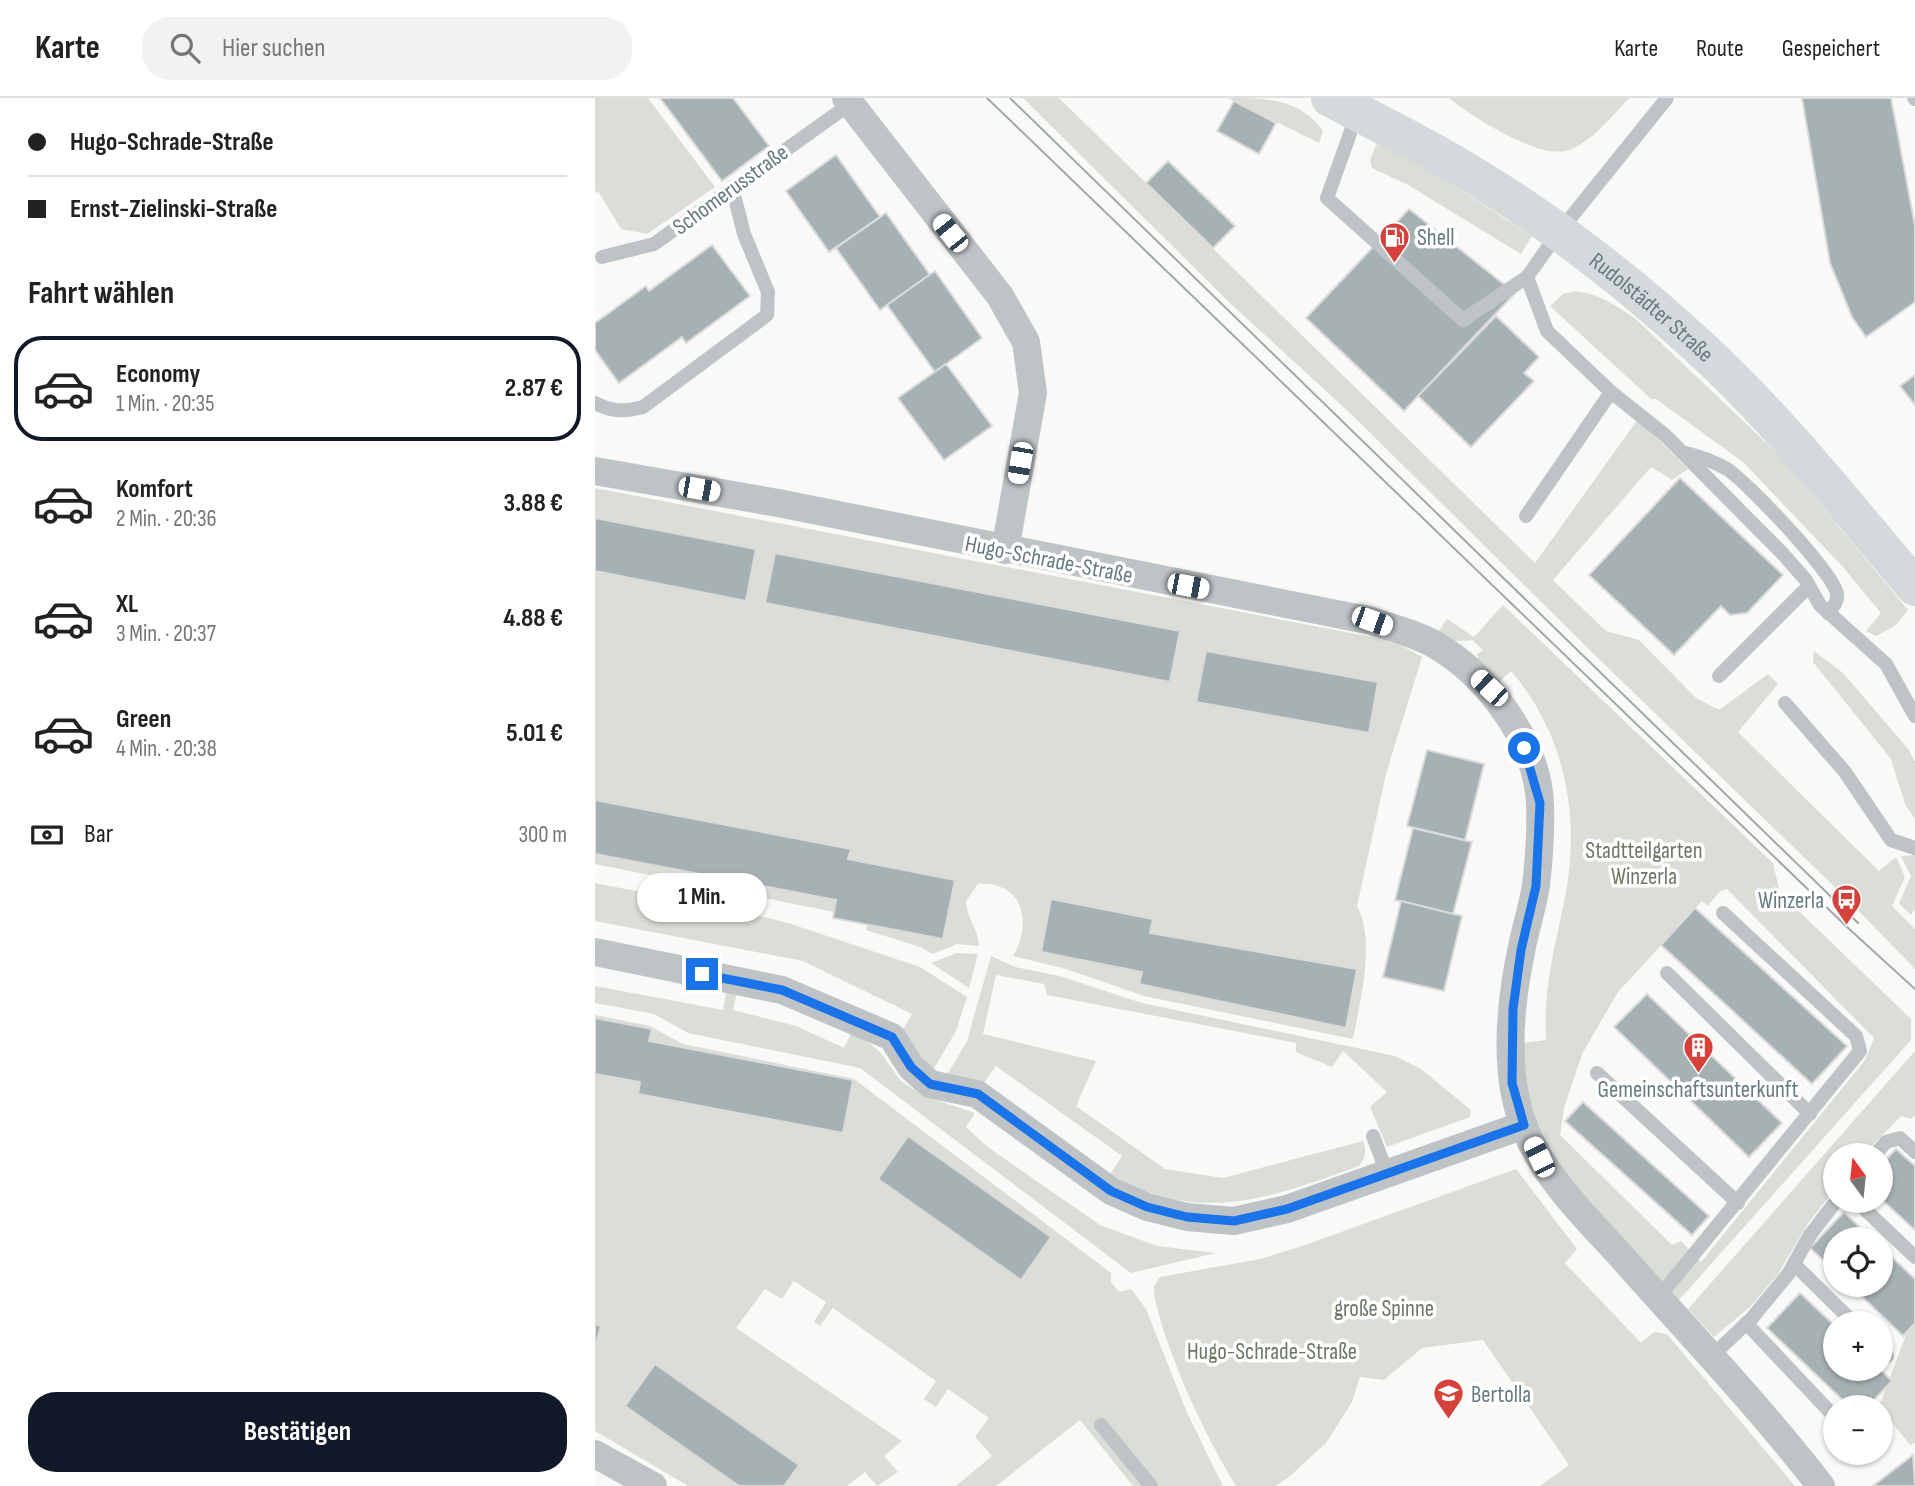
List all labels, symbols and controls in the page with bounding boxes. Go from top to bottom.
search box [142,17,632,80]
text: Karte [35,28,100,68]
icon: search [166,29,204,67]
text: Hier suchen [222,33,325,64]
text: Karte [1614,34,1658,63]
text: Route [1696,34,1744,63]
text: Gespeichert [1782,34,1880,63]
text: Hugo-Schrade-Straße [70,127,274,158]
street label: Schomerusstraße [667,139,794,241]
text: Ernst-Zielinski-Straße [70,194,277,225]
car [929,210,972,256]
fuel station icon: Shell [1377,220,1411,264]
place label: Shell [1417,224,1455,252]
street label: Rudolstädter Straße [1584,247,1719,368]
text: Fahrt wählen [28,274,174,313]
icon: car [32,357,95,420]
text: Economy [116,359,200,390]
text: 2.87 € [505,373,563,404]
text: 1 Min. · 20:35 [116,390,214,418]
car [1007,440,1034,486]
icon: car [32,472,95,535]
text: Komfort [116,474,193,505]
car [677,475,722,503]
text: 3.88 € [504,488,563,519]
text: 2 Min. · 20:36 [116,505,217,533]
street label: Hugo-Schrade-Straße [963,530,1135,590]
car [1166,572,1211,600]
icon: car [32,587,95,650]
text: XL [116,589,138,620]
text: 4.88 € [503,603,563,634]
car [1349,604,1396,638]
text: 3 Min. · 20:37 [116,620,216,648]
car [1467,666,1512,710]
icon: car [32,702,95,765]
text: Green [116,704,171,735]
text: 5.01 € [506,718,563,749]
route start [1508,732,1540,764]
text: 4 Min. · 20:38 [116,735,217,763]
icon: cash [28,816,66,854]
text: Bar [84,819,113,850]
text: 300 m [518,821,567,849]
park label: Stadtteilgarten Winzerla [1585,837,1703,891]
callout: 1 Min. [637,872,767,922]
text: 1 Min. [678,883,726,911]
bus stop icon: Winzerla [1830,883,1864,927]
place label: Winzerla [1758,887,1824,915]
route end [686,958,718,990]
building icon: Gemeinschaftsunterkunft [1681,1031,1715,1075]
place label: Gemeinschaftsunterkunft [1598,1076,1798,1104]
car [1521,1134,1558,1180]
north arrow [1823,1143,1893,1213]
map controls [1823,1143,1893,1465]
button: locate [1823,1227,1893,1297]
park label: große Spinne [1334,1295,1434,1323]
button: + [1823,1311,1893,1381]
park label: Hugo-Schrade-Straße [1187,1338,1357,1366]
school or university icon: Bertolla [1431,1377,1465,1421]
place label: Bertolla [1471,1381,1531,1409]
button: Bestätigen [28,1392,567,1472]
button: − [1823,1395,1893,1465]

